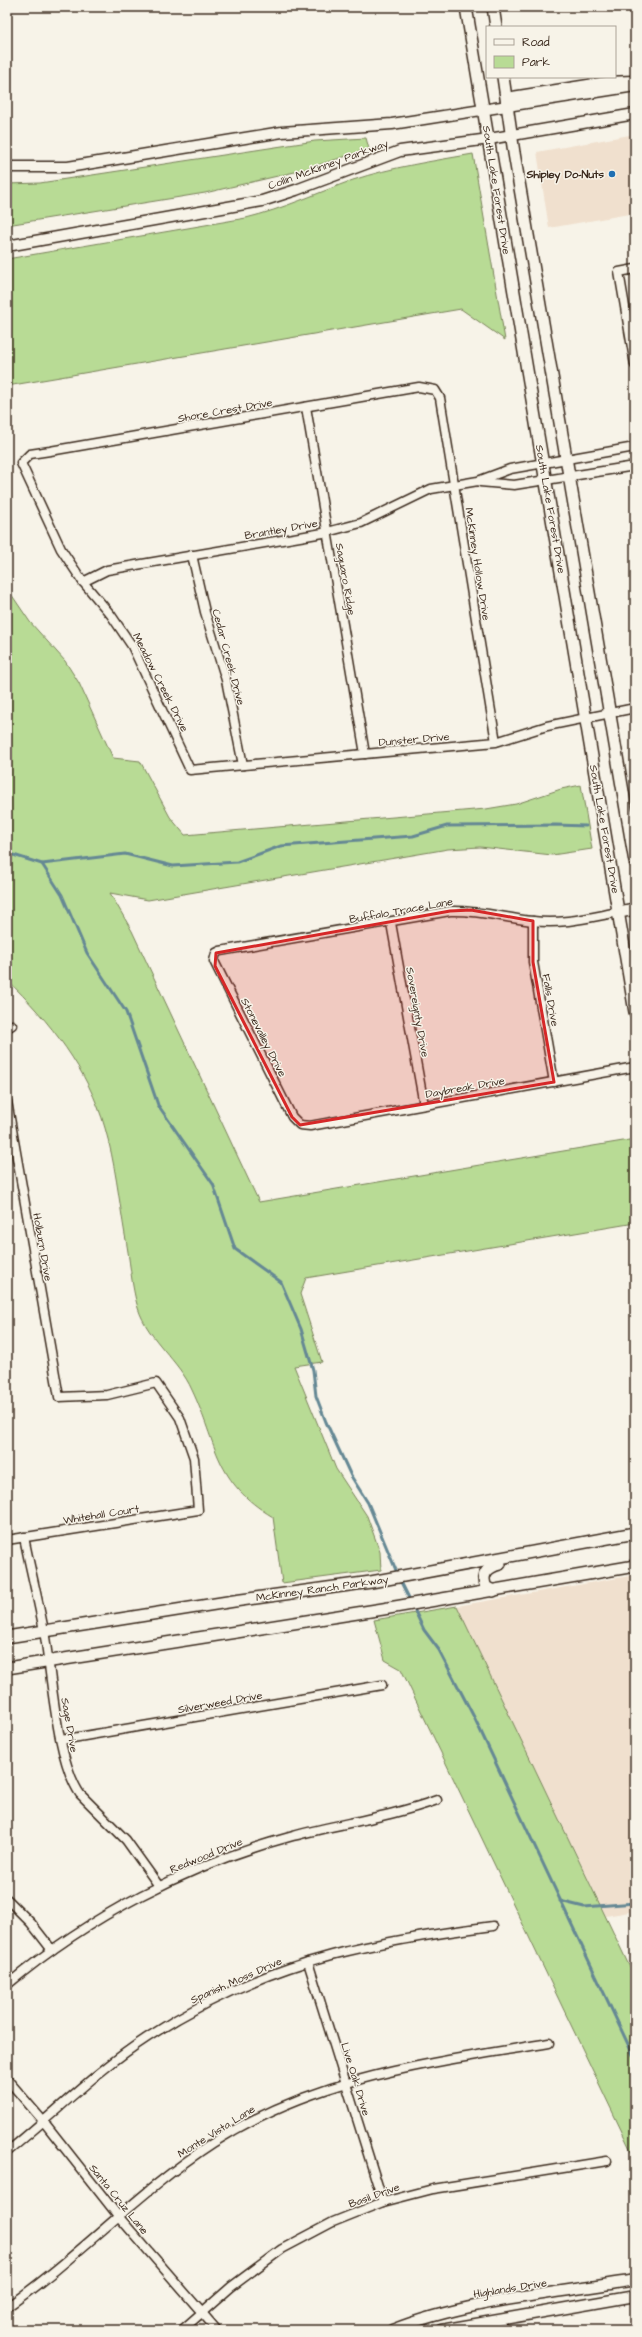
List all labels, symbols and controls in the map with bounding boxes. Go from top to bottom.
legend [486,26,616,78]
text: Road [522,34,550,51]
text: Park [522,54,550,71]
street label: South Lake Forest Drive [479,125,514,256]
street label: Collin McKinney Parkway [266,136,391,194]
place label: Shipley Do-Nuts [525,167,604,184]
marker: Shipley Do-Nuts [607,169,617,179]
street label: Shore Crest Drive [177,395,274,426]
street label: South Lake Forest Drive [532,444,569,575]
street label: McKinney Hollow Drive [460,507,494,622]
street label: Brantley Drive [243,516,319,544]
street label: Saguaro Ridge [331,542,359,617]
street label: Cedar Creek Drive [208,607,249,707]
street label: Meadow Creek Drive [129,630,192,734]
street label: Dunster Drive [378,729,450,750]
street label: South Lake Forest Drive [586,764,623,895]
street label: Buffalo Trace Lane [348,894,454,927]
street label: Sovereignty Drive [401,966,433,1059]
street label: Falls Drive [539,973,563,1028]
street label: Stonevalley Drive [236,995,290,1080]
street label: Daybreak Drive [424,1073,506,1103]
street label: Holburn Drive [29,1212,56,1282]
street label: Whitehall Court [62,1501,141,1528]
street label: McKinney Ranch Parkway [255,1572,389,1606]
street label: Silverweed Drive [177,1688,264,1717]
street label: Sage Drive [56,1697,82,1754]
street label: Redwood Drive [168,1834,245,1877]
street label: Spanish Moss Drive [188,1954,284,2007]
street label: Live Oak Drive [337,2041,374,2118]
street label: Monte Vista Lane [175,2102,258,2161]
street label: Santa Cruz Lane [86,2161,152,2238]
street label: Basil Drive [347,2179,402,2212]
street label: Highlands Drive [472,2275,548,2303]

